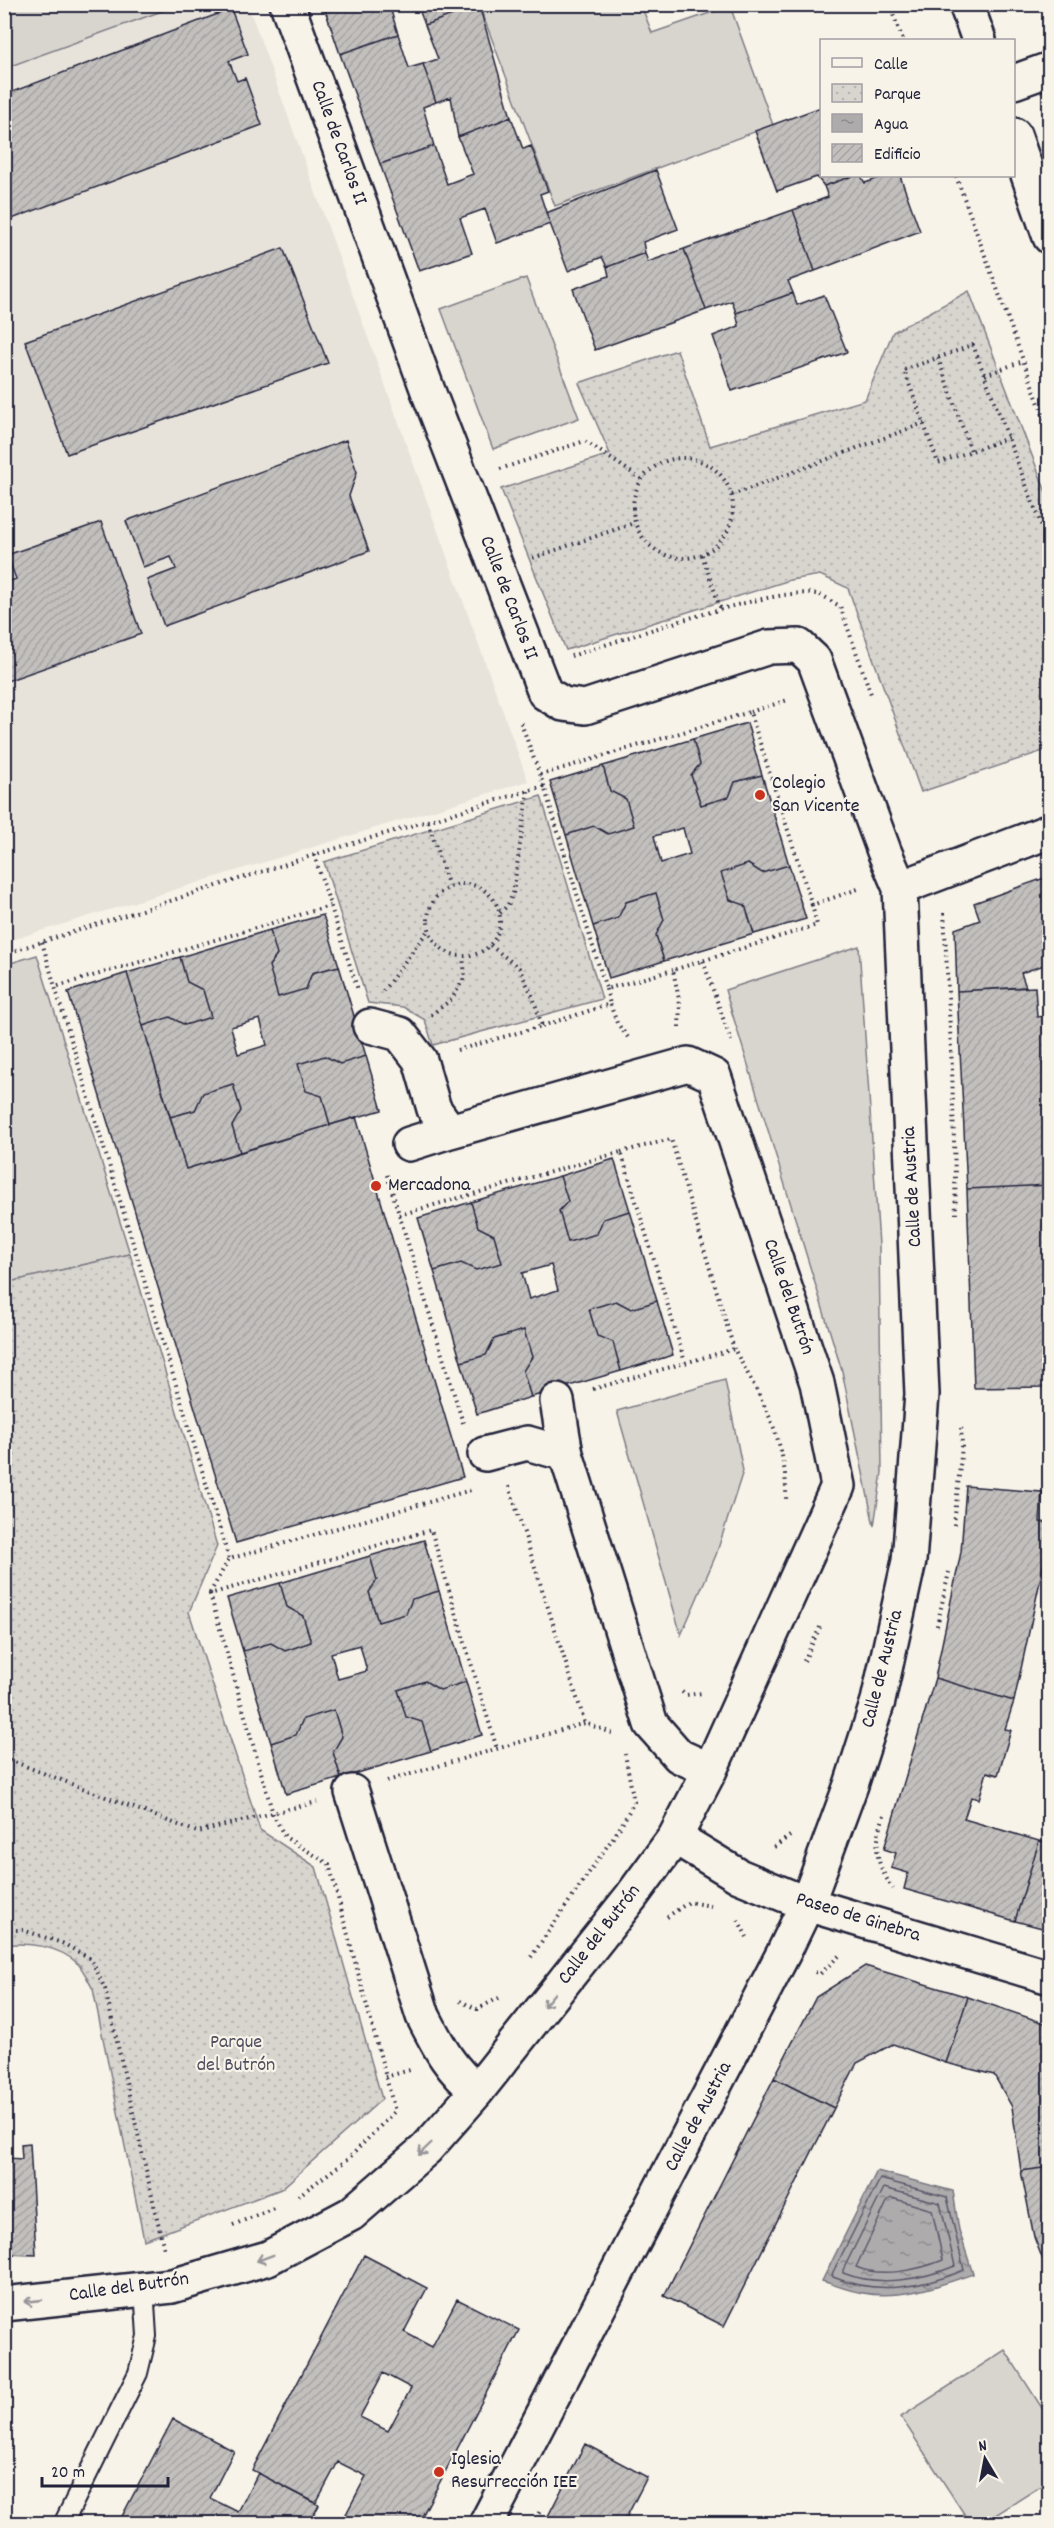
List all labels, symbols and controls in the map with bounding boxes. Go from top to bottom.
legend [820,39,1015,177]
text: Calle [874,53,908,78]
street label: Calle de Carlos II [302,77,374,209]
text: Parque [874,83,921,108]
text: Agua [874,113,908,138]
text: Edificio [874,143,921,168]
street label: Calle de Carlos II [472,532,544,664]
place label: Colegio San Vicente [772,770,860,821]
marker: Colegio San Vicente [753,788,767,802]
street label: Calle de Austria [896,1125,930,1248]
place label: Mercadona [388,1172,471,1200]
marker: Mercadona [369,1179,383,1193]
street label: Calle del Butrón [755,1235,821,1359]
street label: Calle de Austria [855,1606,911,1731]
street label: Calle del Butrón [552,1879,648,1991]
street label: Paseo de Ginebra [792,1886,924,1950]
one-way arrow [543,1991,556,2007]
park label: Parque del Butrón [197,2029,275,2080]
street label: Calle de Austria [658,2057,740,2177]
one-way arrow [417,2142,432,2157]
one-way arrow [256,2254,275,2265]
street label: Calle del Butrón [67,2266,191,2310]
one-way arrow [23,2296,43,2307]
north arrow [955,2429,1015,2489]
text: N [977,2435,989,2459]
place label: Iglesia Resurrección IEE [451,2446,577,2497]
scale bar [42,2450,168,2488]
text: 20 m [51,2461,85,2486]
marker: Iglesia Resurrección IEE [432,2465,446,2479]

